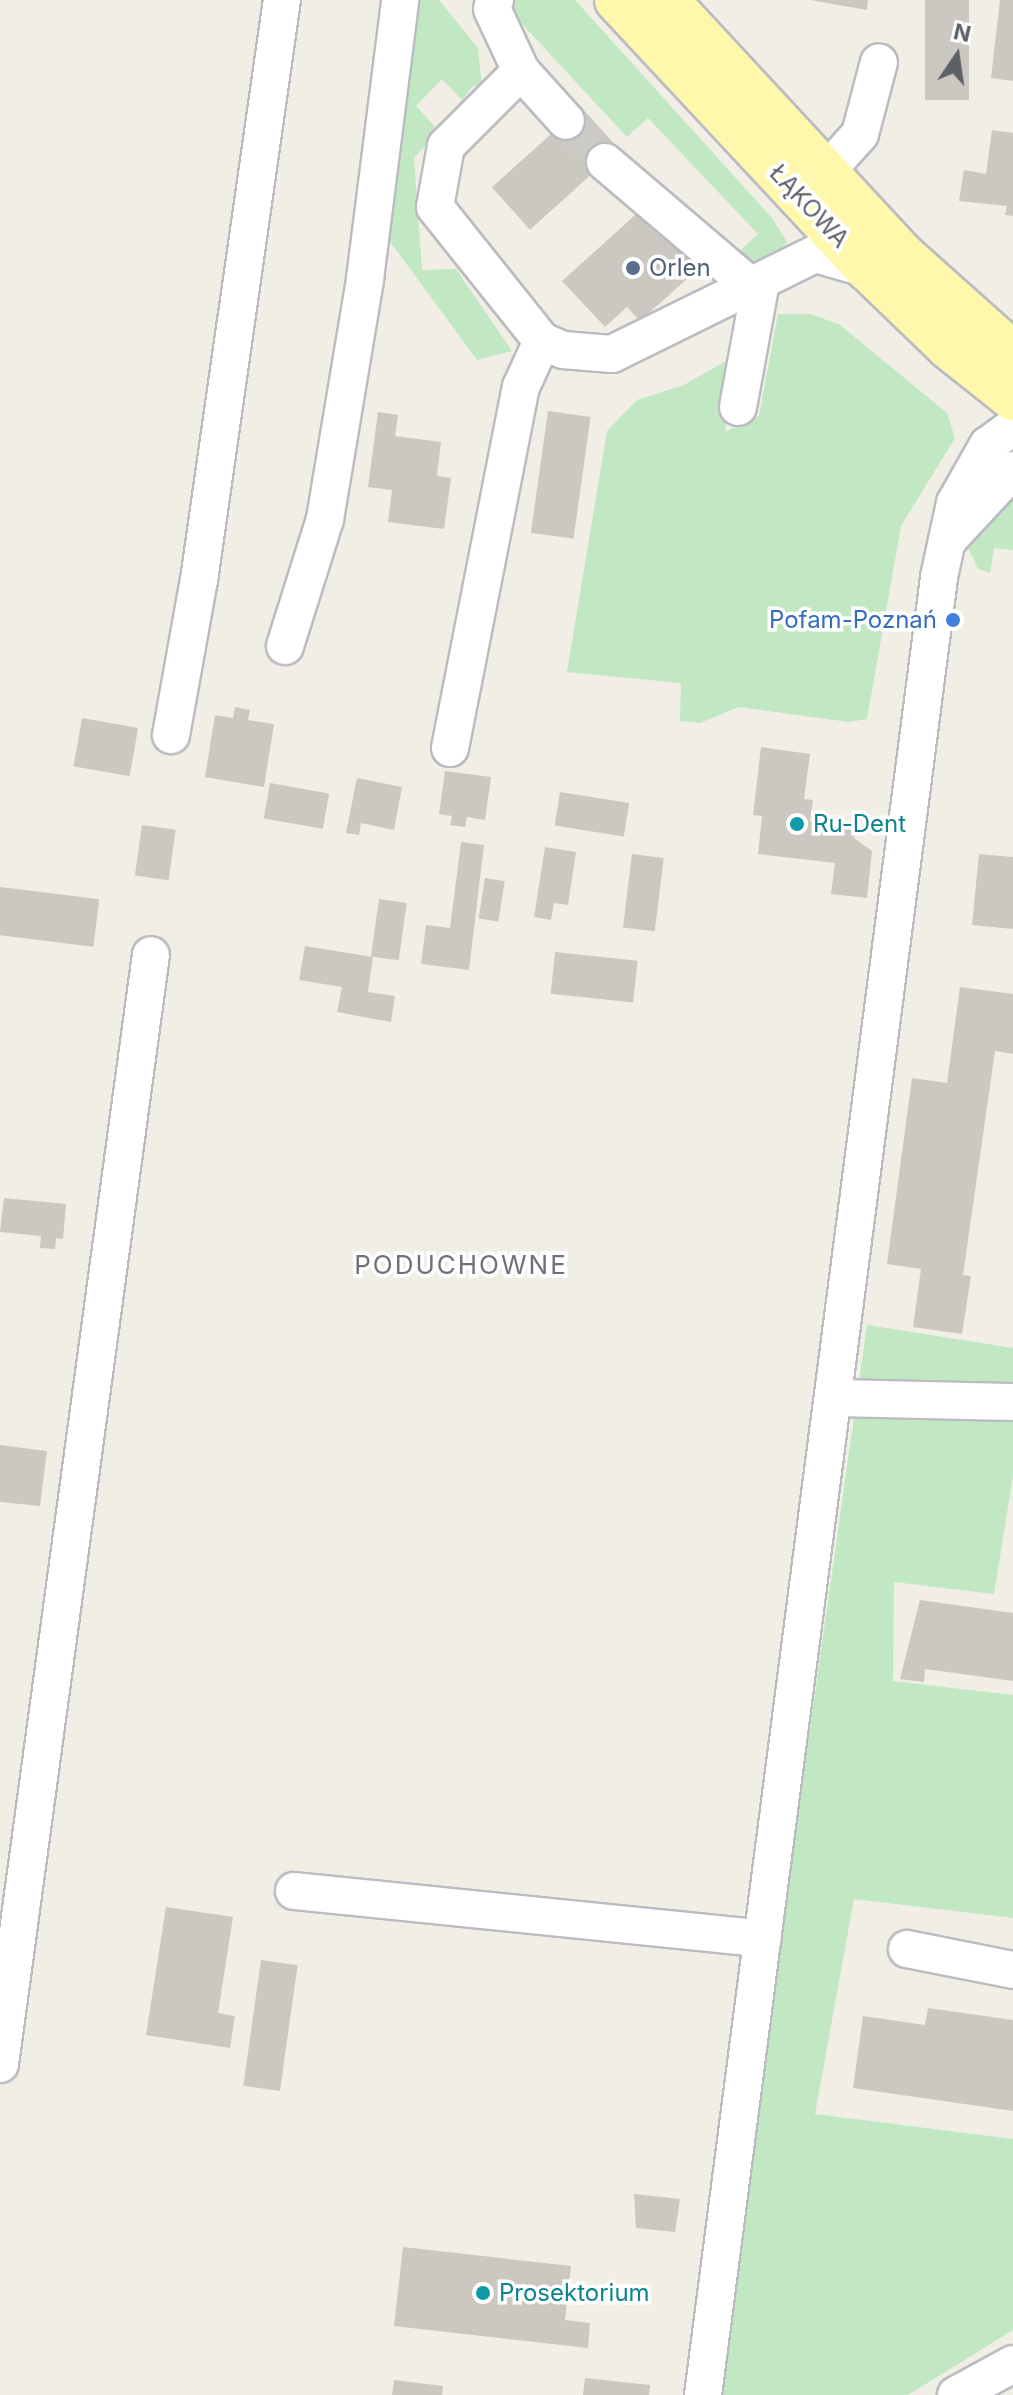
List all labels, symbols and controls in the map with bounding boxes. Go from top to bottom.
north arrow [917,16,997,96]
text: N [951,18,973,47]
street label: ŁĄKOWA [763,158,855,254]
place label: Orlen [649,254,711,282]
marker: Orlen [624,259,642,277]
place label: Pofam-Poznań [769,606,937,634]
marker: Pofam-Poznań [944,611,962,629]
place label: Ru-Dent [813,810,906,838]
marker: Ru-Dent [788,815,806,833]
district label: PODUCHOWNE [354,1249,568,1281]
place label: Prosektorium [499,2279,650,2307]
marker: Prosektorium [474,2284,492,2302]

